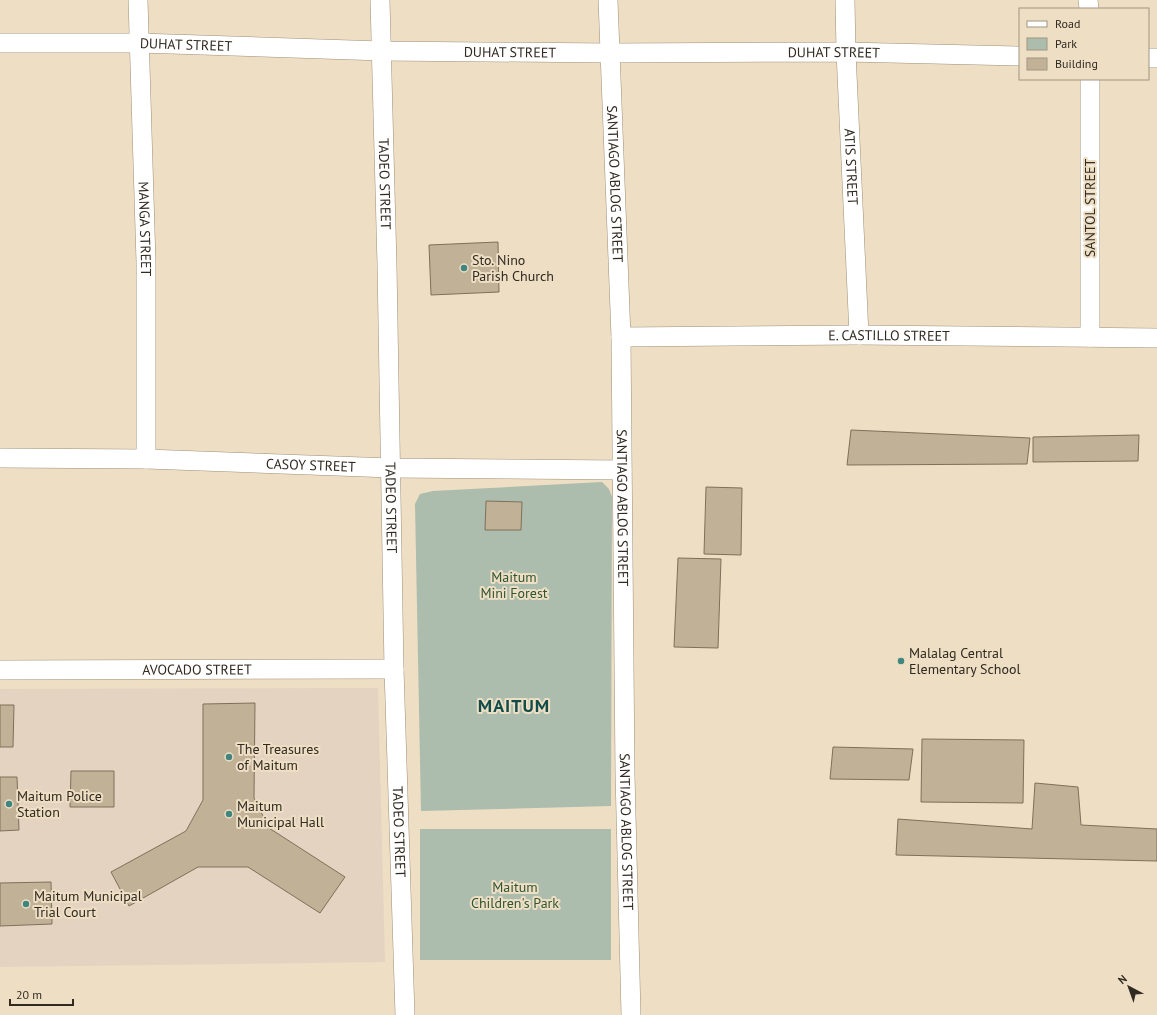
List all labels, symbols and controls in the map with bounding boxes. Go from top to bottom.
legend [1019,8,1149,80]
text: Road [1055,16,1080,31]
street label: DUHAT STREET [140,34,233,55]
text: Park [1055,36,1077,51]
street label: DUHAT STREET [464,43,556,62]
street label: DUHAT STREET [788,43,880,62]
text: Building [1055,56,1098,71]
street label: SANTIAGO ABLOG STREET [603,105,627,263]
street label: ATIS STREET [841,128,862,206]
street label: TADEO STREET [375,138,395,230]
street label: SANTOL STREET [1081,159,1099,257]
street label: MANGA STREET [135,181,155,277]
place label: Sto. Nino Parish Church [472,251,554,285]
marker: Sto. Nino Parish Church [459,263,469,273]
street label: E. CASTILLO STREET [828,326,950,345]
street label: SANTIAGO ABLOG STREET [613,429,632,587]
street label: CASOY STREET [266,454,356,476]
street label: TADEO STREET [381,462,401,554]
park label: Maitum Mini Forest [480,568,548,602]
place label: Malalag Central Elementary School [909,644,1021,678]
marker: Malalag Central Elementary School [896,656,906,666]
street label: AVOCADO STREET [142,660,252,679]
district label: MAITUM [478,694,550,717]
place label: The Treasures of Maitum [237,740,319,774]
marker: The Treasures of Maitum [224,752,234,762]
street label: SANTIAGO ABLOG STREET [616,753,637,911]
street label: TADEO STREET [389,786,410,878]
place label: Maitum Police Station [17,787,102,821]
place label: Maitum Municipal Hall [237,797,324,831]
marker: Maitum Police Station [4,799,14,809]
marker: Maitum Municipal Hall [224,809,234,819]
park label: Maitum Children's Park [471,878,559,912]
place label: Maitum Municipal Trial Court [34,887,142,921]
marker: Maitum Municipal Trial Court [21,899,31,909]
north arrow [1109,967,1149,1007]
text: N [1115,972,1130,987]
scale bar [10,981,73,1007]
text: 20 m [16,987,42,1002]

